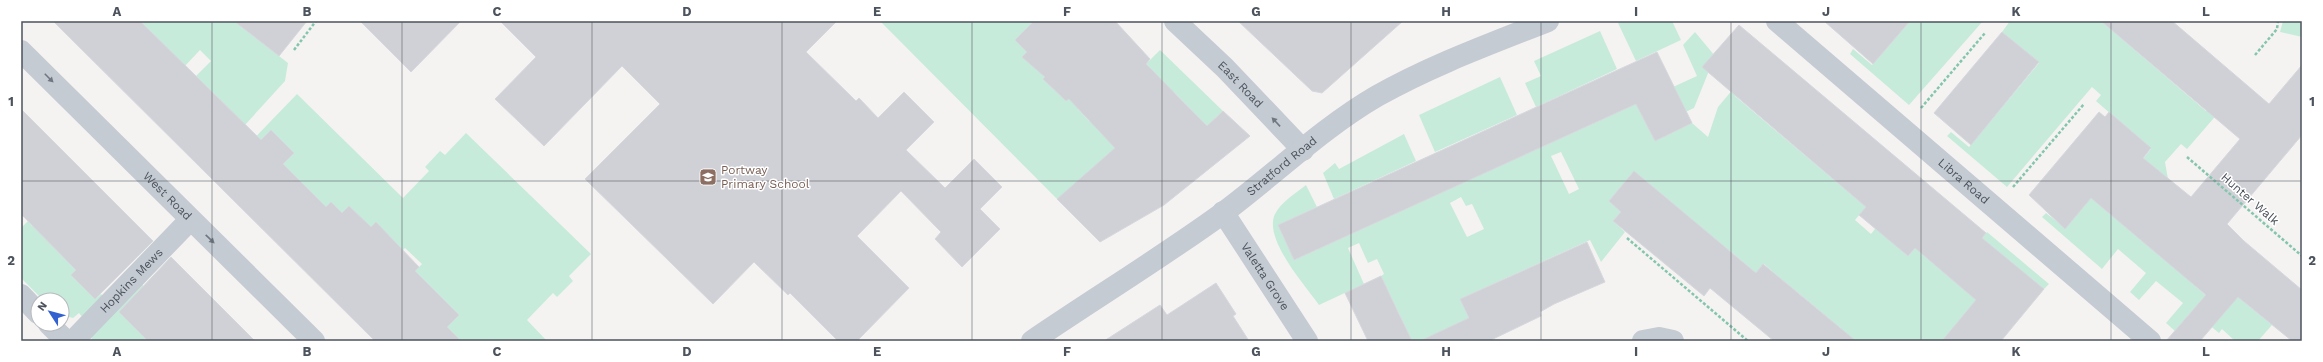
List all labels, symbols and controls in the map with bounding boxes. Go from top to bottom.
text: A [113,4,122,19]
text: B [303,4,312,19]
text: C [493,4,502,19]
text: D [682,4,692,19]
text: E [873,4,881,19]
text: F [1063,4,1071,19]
text: G [1251,4,1261,19]
text: H [1441,4,1451,19]
text: I [1634,4,1638,19]
text: J [1822,4,1830,19]
text: K [2011,4,2021,19]
text: L [2202,4,2210,19]
street label: East Road [1215,58,1266,110]
one-way arrow [44,73,54,83]
text: 1 [8,94,14,109]
text: 1 [2309,94,2315,109]
one-way arrow [1271,117,1281,127]
street label: Stratford Road [1244,133,1319,199]
street label: Libra Road [1935,155,1992,207]
place label: Portway Primary School [721,163,810,191]
school or university icon: Portway Primary School [698,167,718,187]
street label: West Road [140,169,195,223]
street label: Hunter Walk [2218,170,2282,228]
one-way arrow [205,234,215,244]
street label: Valetta Grove [1238,240,1292,313]
street label: Hopkins Mews [97,245,166,316]
text: 2 [7,253,15,268]
text: 2 [2308,253,2316,268]
north arrow [30,292,70,332]
text: N [35,299,50,314]
text: A [113,344,122,359]
text: B [303,344,312,359]
text: C [493,344,502,359]
text: D [682,344,692,359]
text: E [873,344,881,359]
text: F [1063,344,1071,359]
text: G [1251,344,1261,359]
text: H [1441,344,1451,359]
text: I [1634,344,1638,359]
text: J [1822,344,1830,359]
text: K [2011,344,2021,359]
text: L [2202,344,2210,359]

